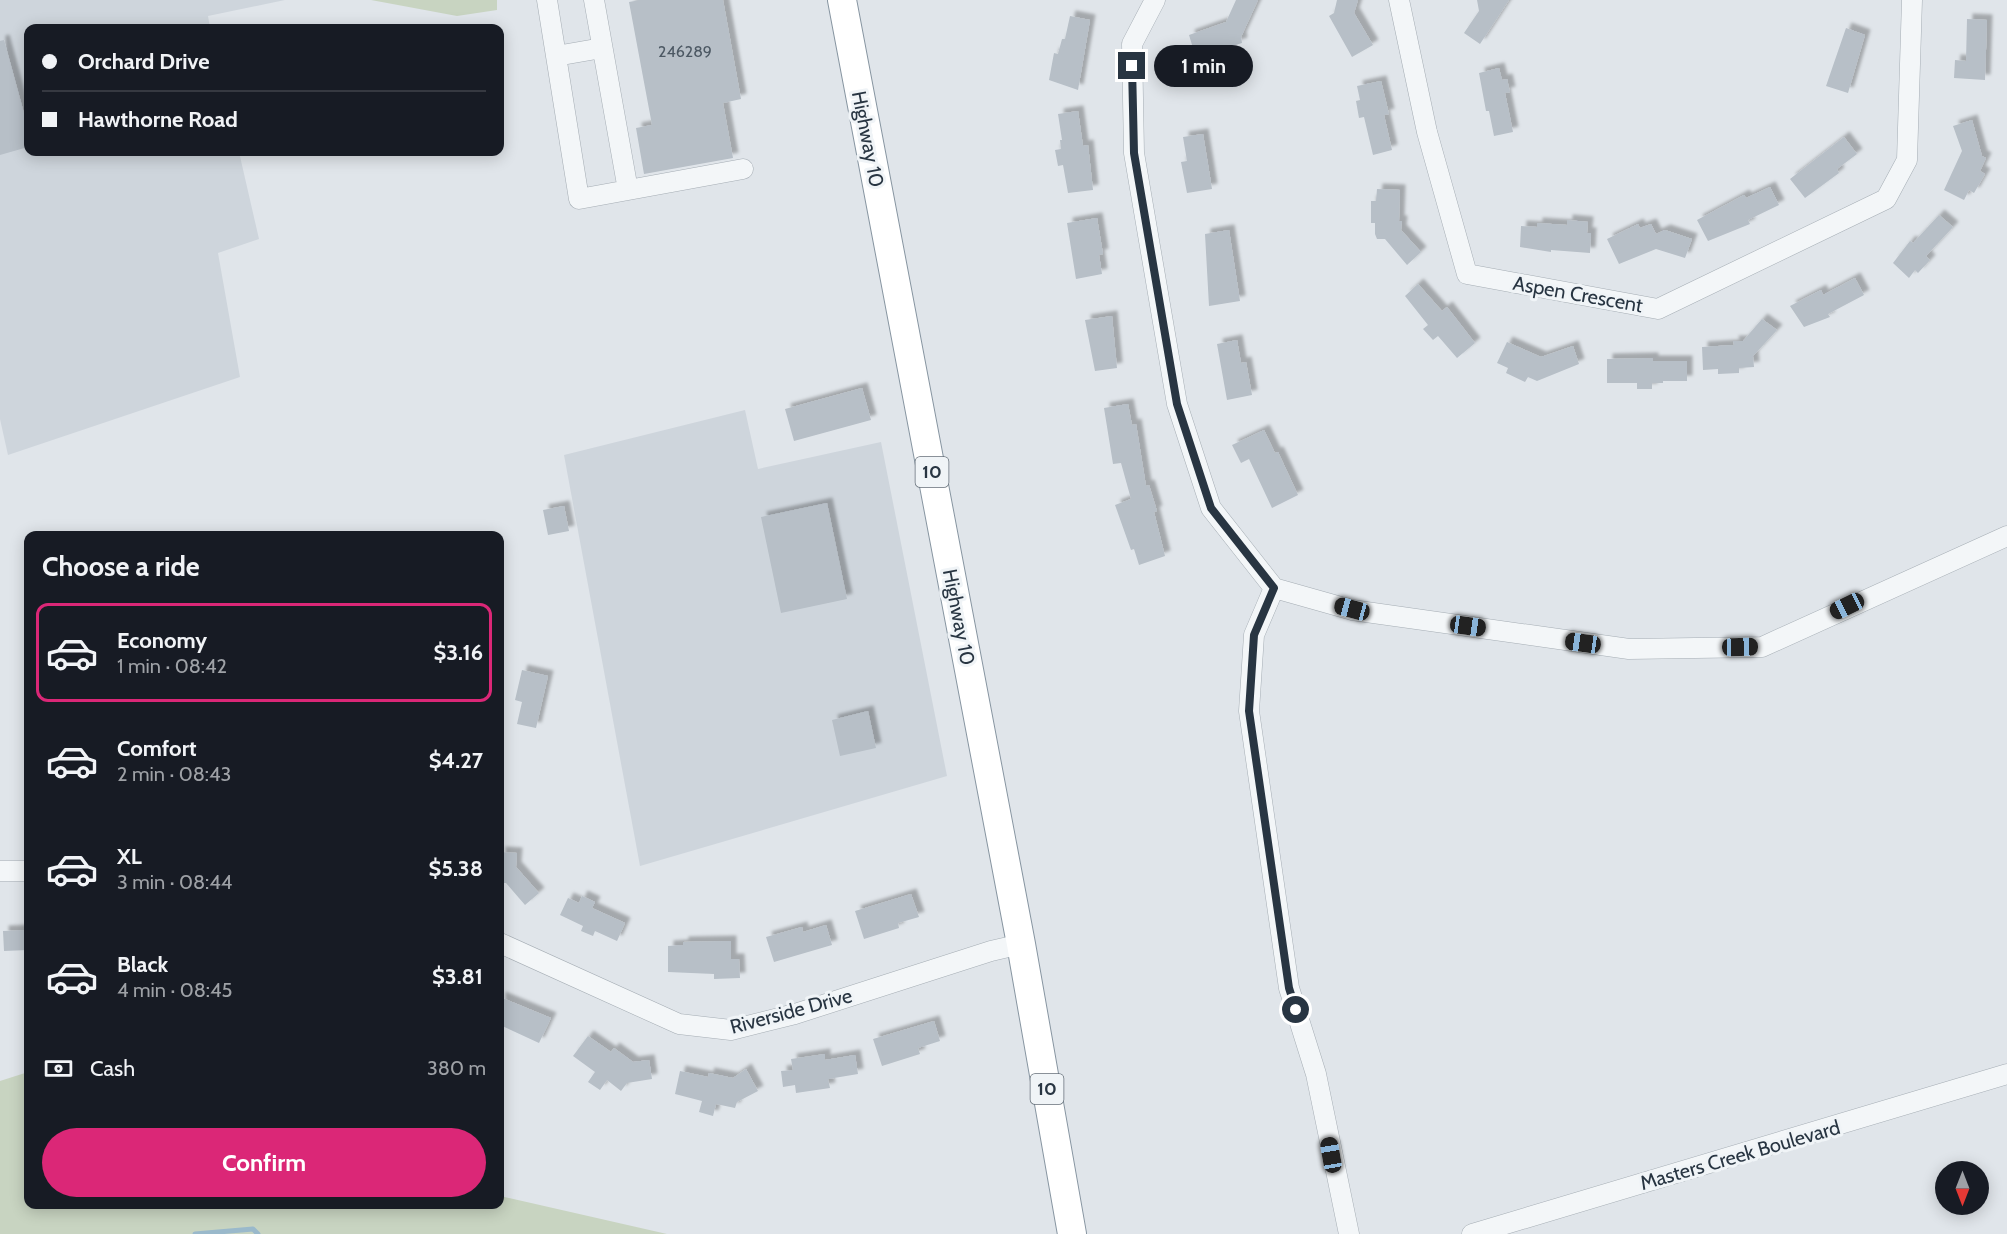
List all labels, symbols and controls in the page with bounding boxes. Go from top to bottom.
house number: 246289 [658,42,712,61]
callout: 1 min [1153,45,1252,87]
text: Orchard Drive [78,48,210,75]
route end [1118,52,1145,79]
text: 1 min [1181,54,1226,78]
street label: Highway 10 [847,89,889,189]
text: Hawthorne Road [78,106,238,133]
street label: Aspen Crescent [1511,271,1645,317]
road number: 10 [916,457,948,487]
text: Choose a ride [42,550,200,583]
street label: Highway 10 [938,567,980,667]
car [1827,590,1867,622]
car [1332,596,1372,622]
car [1449,615,1487,637]
icon: car [45,626,99,680]
text: Economy [117,627,207,654]
car [1564,632,1602,654]
car [1722,638,1758,656]
text: $3.16 [433,639,483,666]
text: 1 min · 08:42 [117,654,227,678]
icon: car [45,734,99,788]
text: Comfort [117,735,196,762]
text: $4.27 [429,747,483,774]
text: 2 min · 08:43 [117,762,231,786]
icon: car [45,842,99,896]
text: XL [117,843,142,870]
text: $5.38 [428,855,483,882]
text: 3 min · 08:44 [117,870,232,894]
icon: car [45,950,99,1004]
text: Black [117,951,168,978]
text: $3.81 [432,963,483,990]
text: 4 min · 08:45 [117,978,232,1002]
street label: Riverside Drive [727,983,855,1039]
route start [1282,996,1309,1023]
icon: cash [42,1052,75,1085]
text: Cash [90,1055,135,1082]
text: 380 m [427,1056,486,1080]
road number: 10 [1030,1074,1064,1104]
street label: Masters Creek Boulevard [1637,1115,1843,1195]
button: Confirm [42,1128,486,1197]
car [1319,1136,1343,1174]
north arrow [1935,1161,1989,1215]
map controls [1935,1161,1989,1215]

